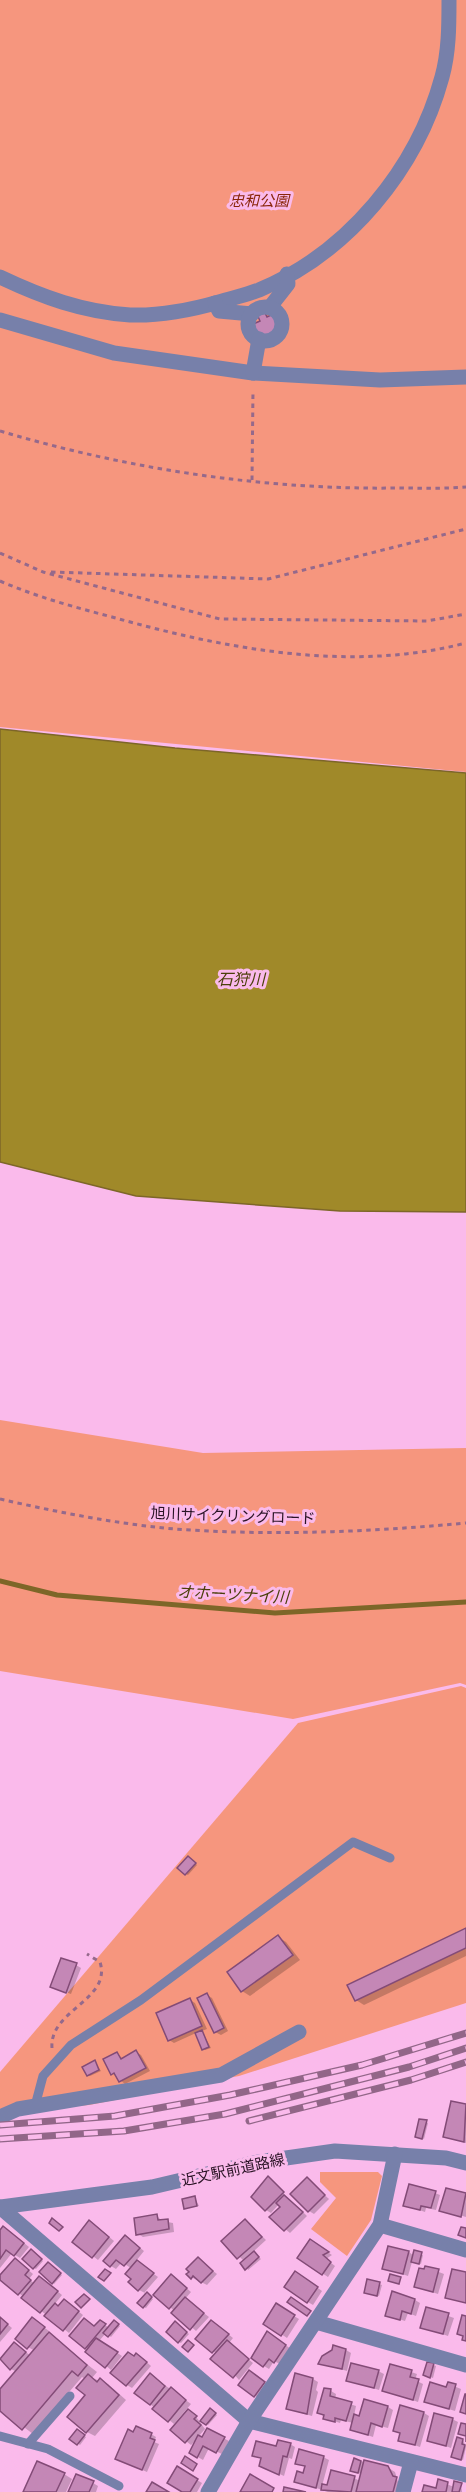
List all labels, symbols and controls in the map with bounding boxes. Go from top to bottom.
park label: 忠和公園 [229,193,291,209]
water label: 石狩川 [217,971,267,988]
street label: 旭川サイクリングロード [150,1505,316,1527]
water label: オホーツナイ川 [177,1583,291,1606]
street label: 近文駅前道路線 [180,2151,286,2189]

